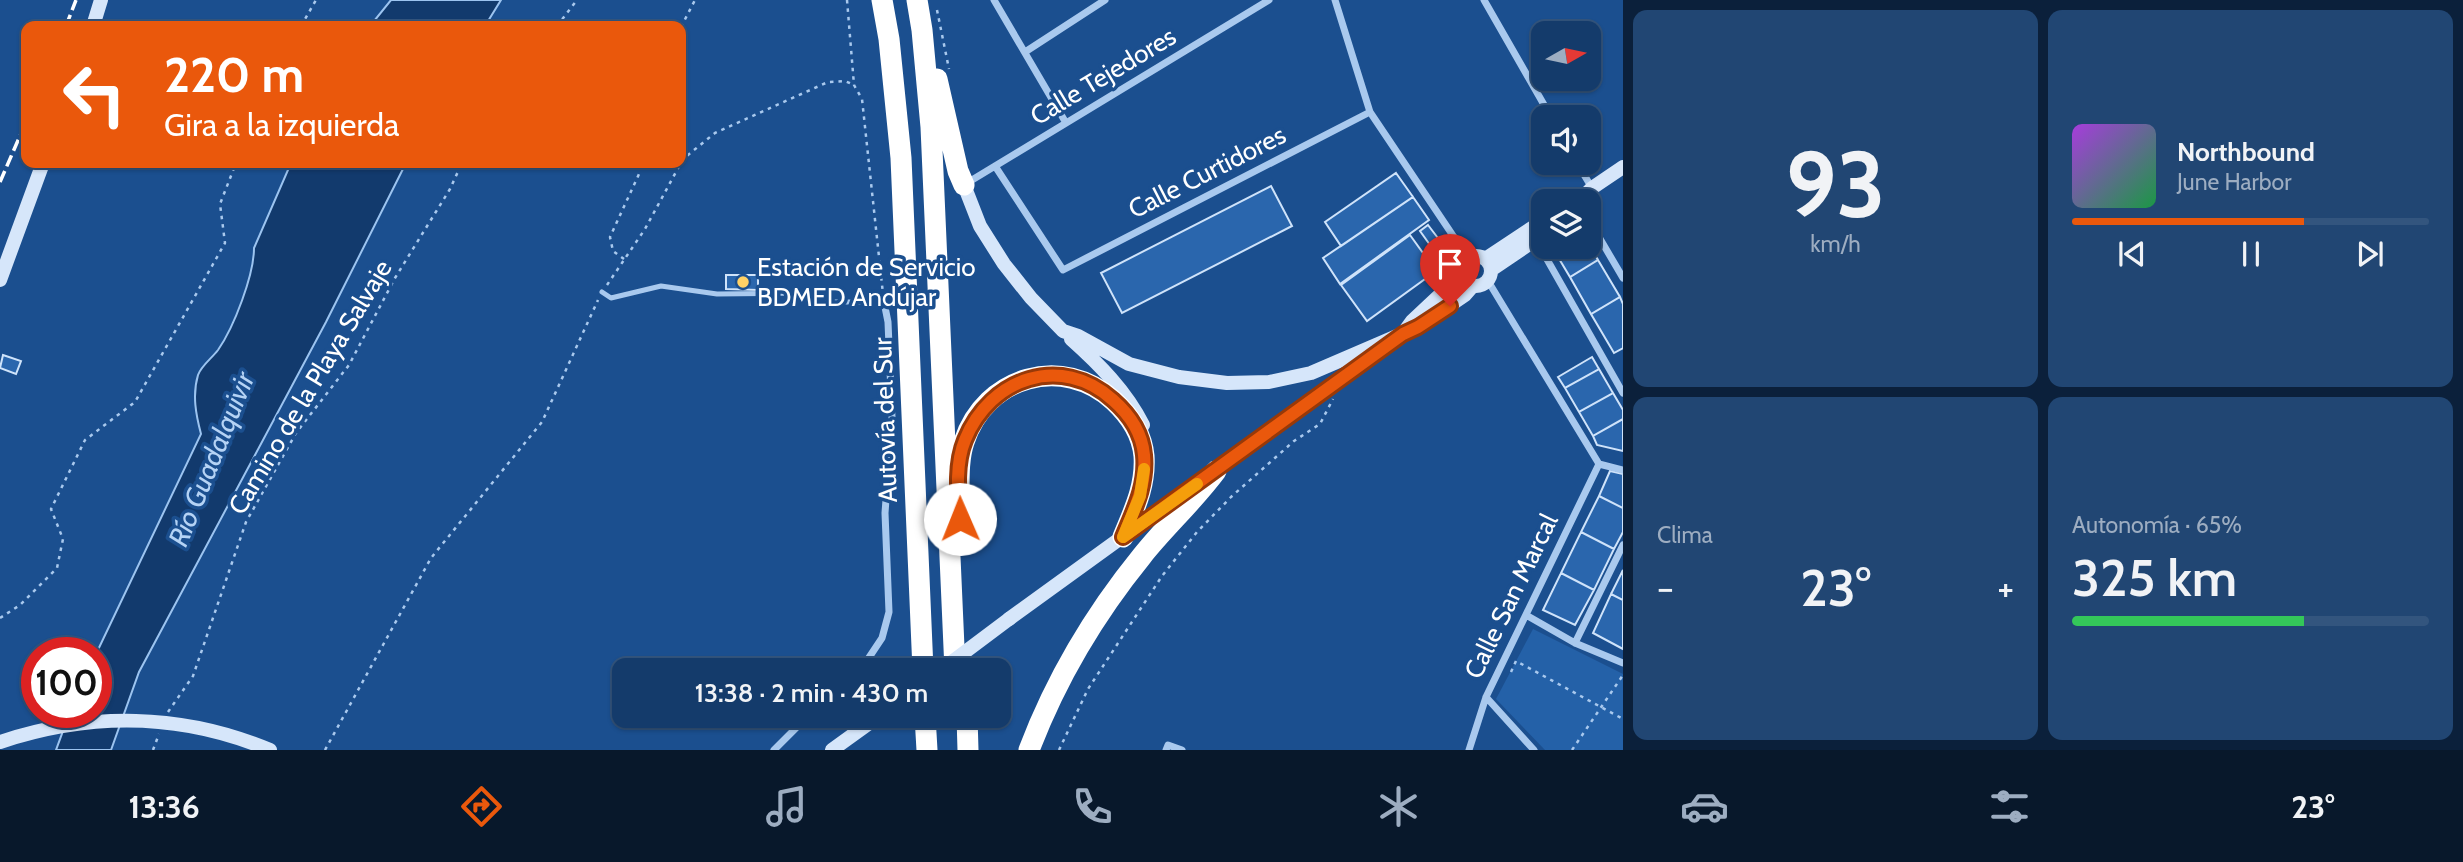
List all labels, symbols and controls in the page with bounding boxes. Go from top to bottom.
street label: Calle Tejedores [1024,20,1182,132]
north arrow [1531,21,1601,91]
map controls [1531,21,1601,259]
text: 220 m [164,45,304,104]
icon: left [49,49,140,140]
text: Gira a la izquierda [164,105,399,144]
button: sound [1531,105,1601,175]
street label: Calle Curtidores [1123,119,1291,225]
text: 93 [1785,129,1886,240]
text: Northbound [2177,136,2315,168]
text: June Harbor [2177,168,2291,196]
button: layers [1531,189,1601,259]
text: km/h [1810,230,1861,258]
pin [1420,234,1480,306]
icon: previous [2113,235,2151,273]
icon: pause [2232,235,2270,273]
icon: next [2351,235,2389,273]
icon: arrive [1431,245,1469,283]
place label: Estación de Servicio BDMED Andújar [757,251,976,313]
street label: Camino de la Playa Salvaje [221,254,399,520]
marker: Estación de Servicio BDMED Andújar [735,274,751,290]
street label: Autovía del Sur [866,336,904,503]
water label: Río Guadalquivir [161,366,262,551]
position arrow [923,482,997,556]
street label: Calle San Marcal [1457,508,1565,684]
text: Autonomía · 65% [2072,511,2242,539]
text: Clima [1657,521,1713,549]
text: 325 km [2072,546,2237,609]
text: 23° [1800,556,1871,619]
text: − [1657,564,1674,611]
text: + [1997,564,2014,611]
speed limit sign: 100 [21,637,112,728]
text: 13:38 · 2 min · 430 m [695,677,928,709]
icon: directions [457,782,506,831]
icon: music [762,782,811,831]
icon: phone [1068,782,1117,831]
icon: climate [1374,782,1423,831]
icon: car [1680,782,1729,831]
icon: filters [1985,782,2034,831]
text: 13:36 [128,787,200,826]
text: 23° [2291,787,2335,826]

